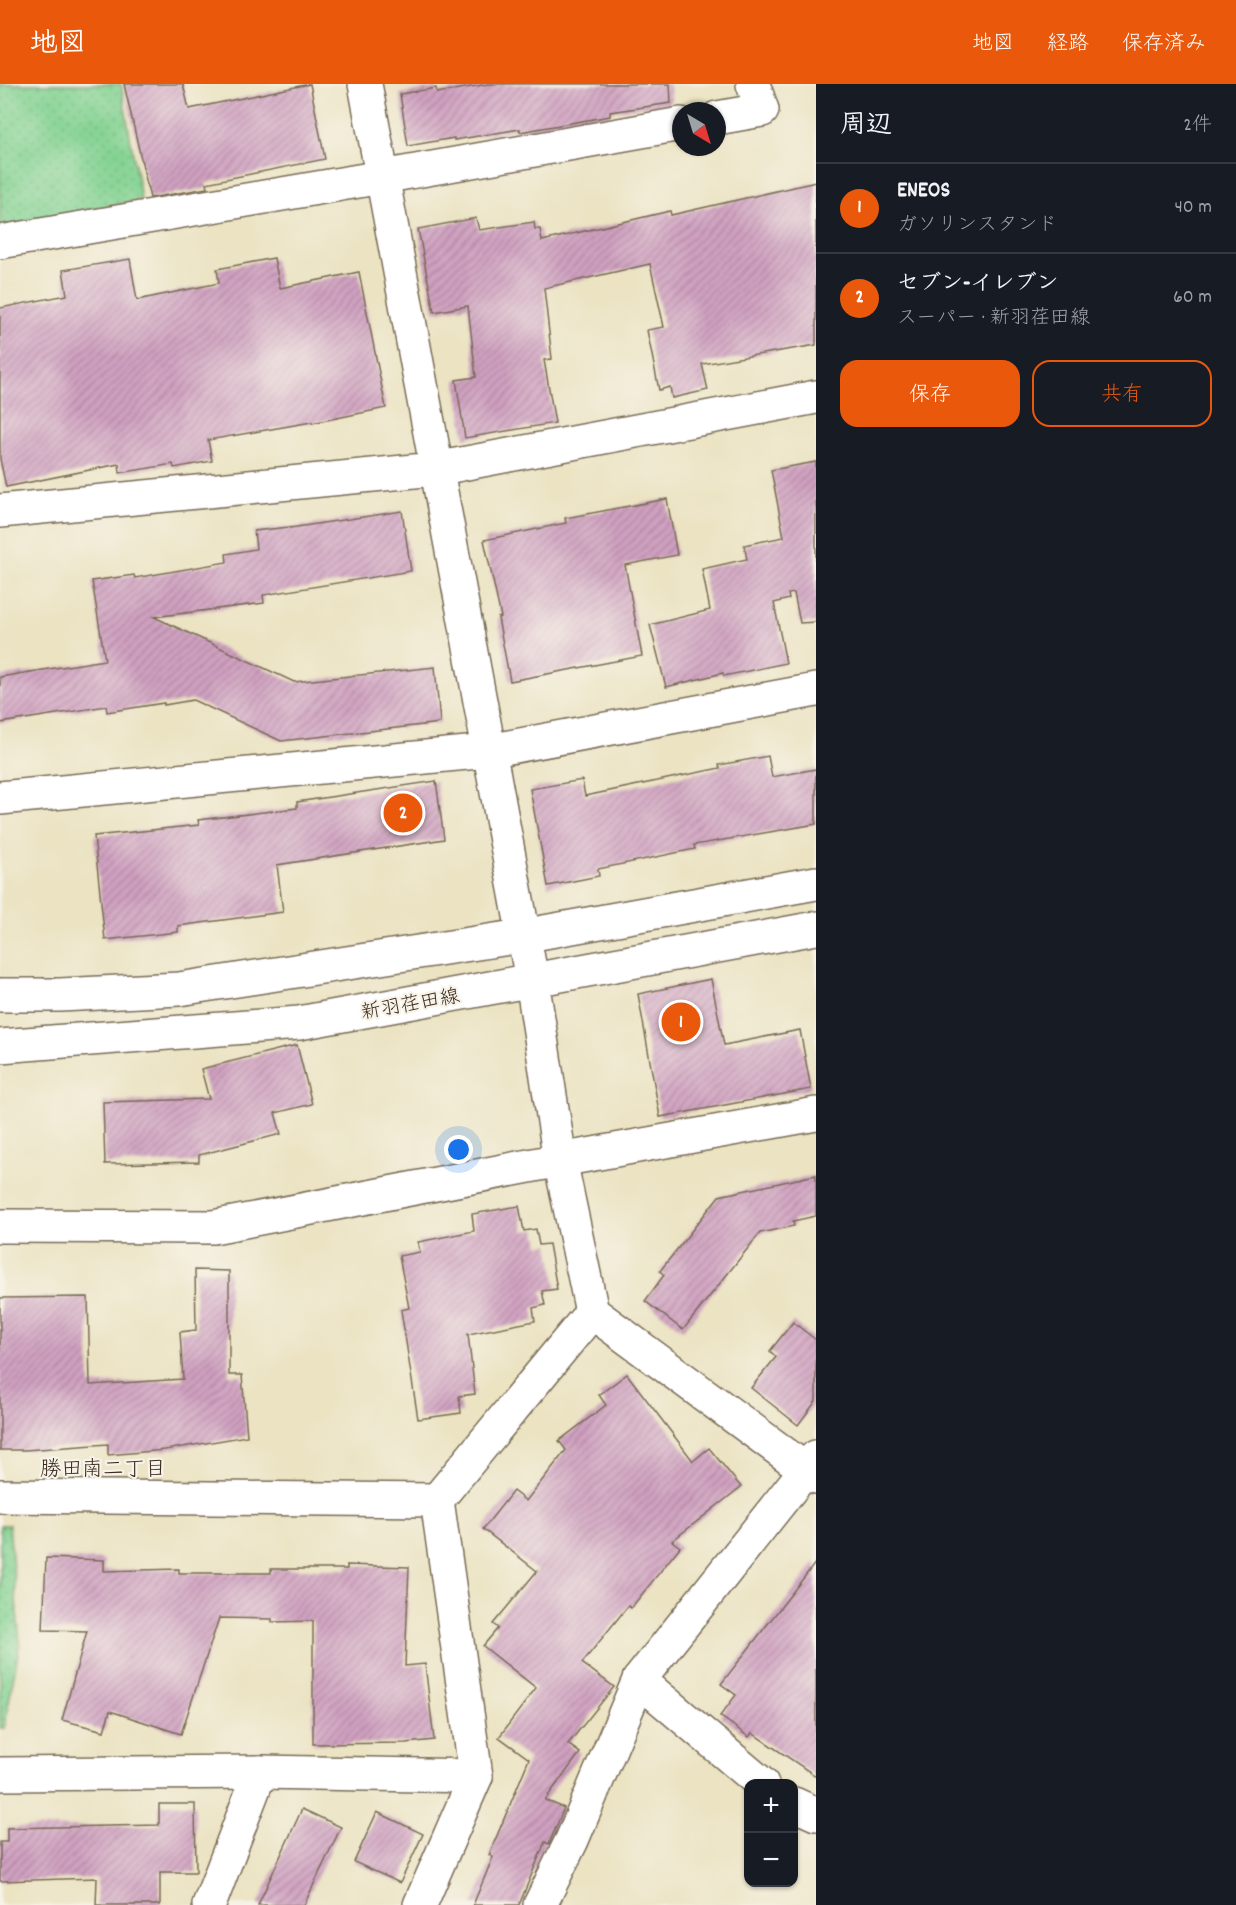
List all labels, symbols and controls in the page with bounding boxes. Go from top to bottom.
text: 地図 [30,26,86,66]
text: 地図 [972,30,1014,60]
text: 経路 [1047,30,1089,60]
text: 保存済み [1122,30,1206,60]
north arrow [672,102,726,156]
text: 周辺 [840,108,892,145]
text: 2件 [1183,112,1212,140]
text: ENEOS [897,176,950,207]
text: 1 [857,194,862,222]
text: 40 m [1174,194,1212,222]
text: ガソリンスタンド [897,212,1057,240]
text: セブン-イレブン [897,269,1059,300]
text: 2 [855,284,864,312]
text: 60 m [1173,284,1212,312]
text: スーパー · 新羽荏田線 [897,305,1090,333]
button: 保存 [840,360,1020,427]
button: 共有 [1032,360,1212,427]
pin: 2 [384,790,422,836]
street label: 新羽荏田線 [359,983,462,1028]
pin: 1 [662,1000,700,1044]
your location [444,1135,473,1164]
district label: 勝田南二丁目 [40,1456,166,1486]
map controls [744,1779,798,1887]
button: + [744,1779,798,1833]
button: − [744,1833,798,1887]

